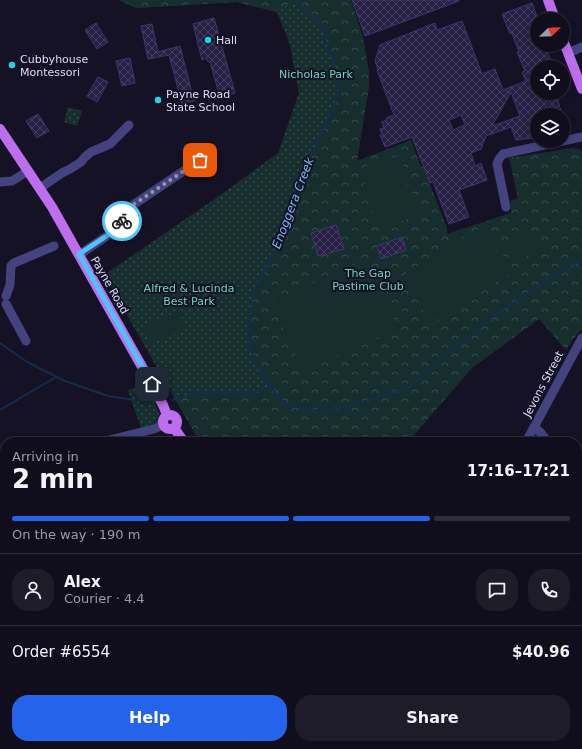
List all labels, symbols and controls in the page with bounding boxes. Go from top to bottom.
north arrow [530,12,570,52]
map controls [530,12,570,148]
place label: Hall [216,34,237,47]
marker: Hall [203,35,213,45]
place label: Cubbyhouse Montessori [20,53,89,79]
marker: Cubbyhouse Montessori [7,60,17,70]
button: locate [530,60,570,100]
park label: Nicholas Park [279,68,354,81]
place label: Payne Road State School [166,88,235,114]
marker: Payne Road State School [153,95,163,105]
button: layers [530,108,570,148]
pin [183,143,217,177]
icon: bag [189,149,211,171]
water label: Enoggera Creek [269,155,317,250]
courier [102,201,142,241]
icon: bike [111,210,133,232]
street label: Payne Road [88,254,131,316]
park label: The Gap Pastime Club [332,267,404,293]
park label: Alfred & Lucinda Best Park [144,282,234,308]
street label: Jevons Street [520,348,567,420]
pin [135,367,169,401]
icon: home [141,373,163,395]
text: Arriving in [12,449,79,464]
text: 17:16–17:21 [467,462,570,480]
text: 2 min [12,464,94,494]
text: On the way · 190 m [12,527,140,542]
button: person [12,569,54,611]
button: chat [476,569,518,611]
button: phone [528,569,570,611]
text: Alex [64,573,101,591]
text: Courier · 4.4 [64,591,145,606]
text: Order #6554 [12,643,110,661]
text: $40.96 [512,643,570,661]
button: Help [12,695,287,741]
button: Share [295,695,570,741]

